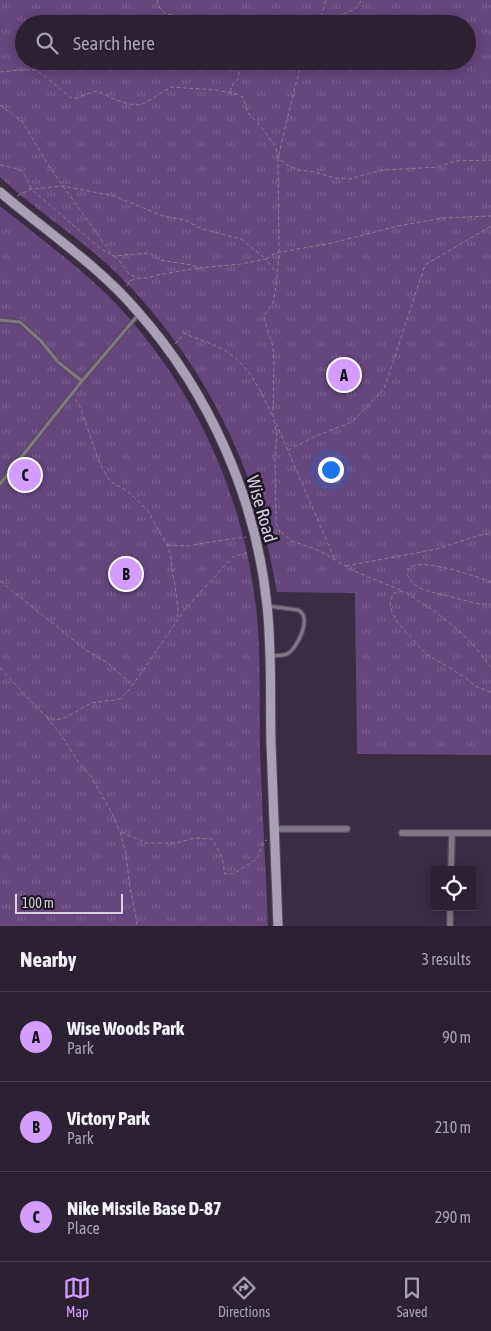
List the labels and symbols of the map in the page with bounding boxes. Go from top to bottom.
pin: A [328,356,360,394]
pin: C [9,456,41,494]
your location [318,457,344,483]
street label: Wise Road [242,473,282,545]
pin: B [110,555,142,593]
scale bar [15,891,122,914]

